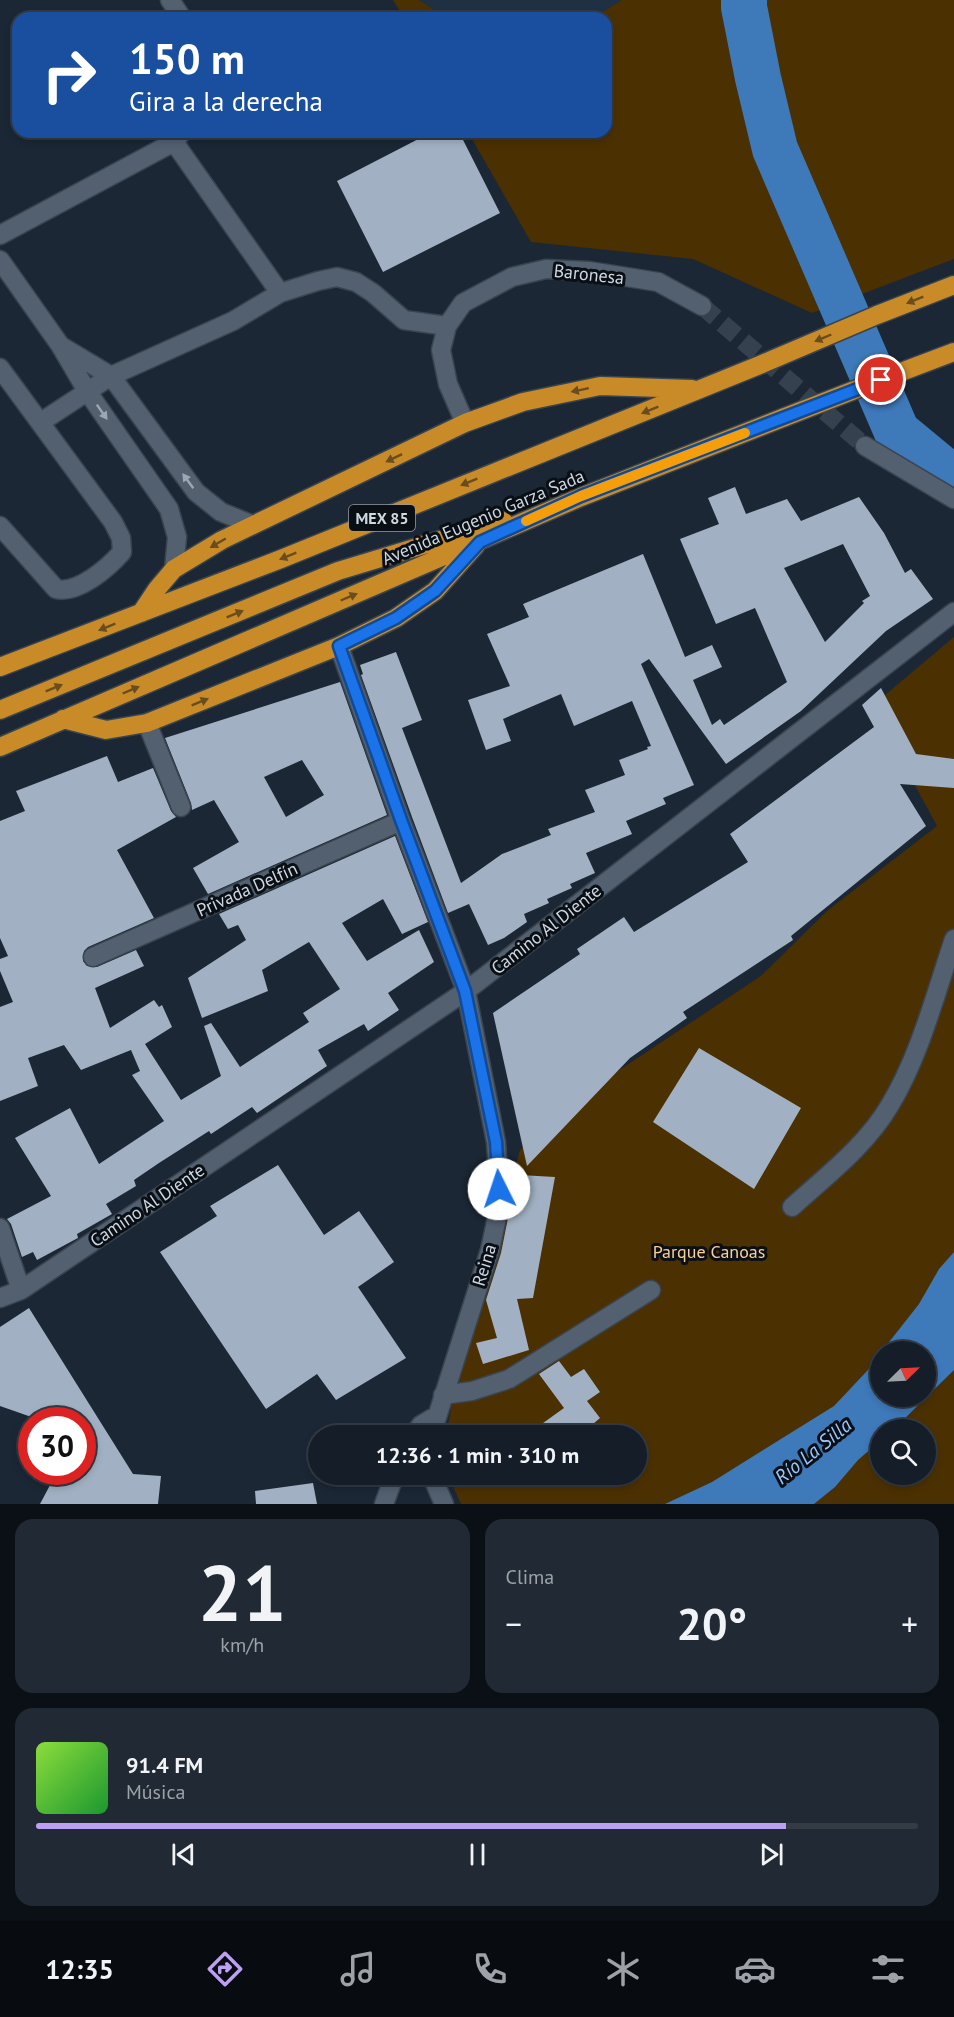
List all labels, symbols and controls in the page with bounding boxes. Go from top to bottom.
text: 150 m [129,31,245,86]
icon: right [30,36,108,114]
text: Gira a la derecha [129,84,323,118]
street label: Baronesa [553,259,625,289]
one-way arrow [906,295,924,305]
one-way arrow [814,334,832,343]
pin [855,354,906,405]
icon: arrive [864,363,897,396]
one-way arrow [570,386,589,395]
one-way arrow [96,404,108,420]
one-way arrow [640,405,658,415]
one-way arrow [385,453,402,462]
street label: Avenida Eugenio Garza Sada [378,464,588,570]
one-way arrow [182,474,194,490]
one-way arrow [459,477,477,487]
road number: MEX 85 [349,505,415,531]
one-way arrow [210,537,226,548]
one-way arrow [279,552,297,561]
one-way arrow [340,592,358,602]
one-way arrow [226,609,244,619]
one-way arrow [97,622,115,632]
one-way arrow [45,683,63,692]
one-way arrow [122,685,140,695]
one-way arrow [191,697,209,706]
street label: Privada Delfín [193,857,301,921]
street label: Camino Al Diente [486,879,606,979]
position arrow [467,1157,531,1221]
street label: Camino Al Diente [85,1158,209,1252]
park label: Parque Canoas [653,1240,765,1263]
street label: Reina [467,1241,501,1289]
north arrow [870,1341,936,1407]
map controls [870,1341,936,1485]
speed limit sign: 30 [18,1407,96,1485]
water label: Río La Silla [769,1412,857,1490]
button: search [870,1419,936,1485]
text: 12:36 · 1 min · 310 m [376,1441,579,1469]
text: 21 [198,1542,286,1643]
text: Clima [506,1564,554,1590]
text: 20° [676,1594,747,1652]
text: − [506,1602,522,1645]
text: + [901,1602,918,1645]
text: km/h [220,1632,264,1658]
text: 91.4 FM [126,1751,203,1779]
text: Música [126,1779,185,1805]
icon: previous [167,1838,200,1871]
icon: pause [461,1838,494,1871]
icon: next [755,1838,788,1871]
icon: directions [204,1948,246,1990]
icon: music [337,1948,379,1990]
icon: phone [469,1948,511,1990]
icon: climate [602,1948,644,1990]
icon: car [734,1948,776,1990]
icon: filters [867,1948,909,1990]
text: 12:35 [45,1952,114,1986]

